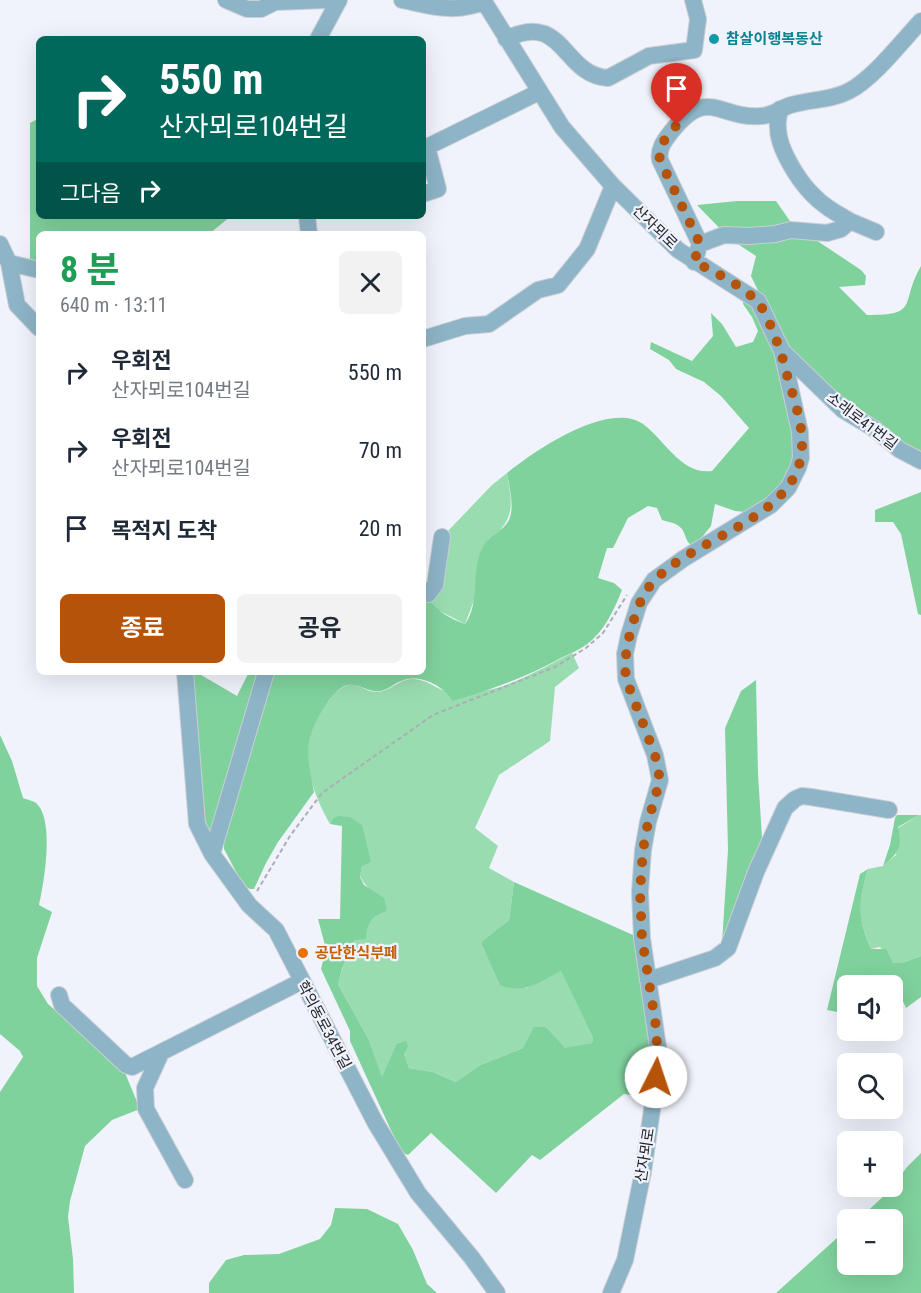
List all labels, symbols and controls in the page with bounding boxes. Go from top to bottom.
place label: 참살이행복동산 [726,30,823,48]
marker: 참살이행복동산 [707,32,721,46]
text: 550 m [159,55,264,104]
icon: right [60,60,138,138]
pin [651,63,702,125]
icon: arrive [660,72,693,105]
text: 산자뫼로104번길 [159,111,348,143]
icon: right [133,174,166,207]
text: 그다음 [60,181,121,206]
street label: 산자뫼로 [629,201,681,253]
text: 8 분 [60,249,120,291]
button: close [339,251,402,314]
text: 640 m · 13:11 [60,293,167,317]
text: 우회전 [111,348,172,373]
icon: right [60,356,93,389]
text: 550 m [348,360,402,385]
text: 산자뫼로104번길 [111,378,251,402]
street label: 소래로41번길 [823,389,901,453]
text: 우회전 [111,426,172,451]
icon: right [60,434,93,467]
text: 70 m [359,438,402,463]
text: 산자뫼로104번길 [111,456,251,480]
icon: arrive [60,512,93,545]
text: 20 m [359,516,402,541]
text: 목적지 도착 [111,518,217,543]
button: 종료 [60,594,225,663]
button: 공유 [237,594,402,663]
place label: 공단한식부페 [315,944,398,962]
marker: 공단한식부페 [296,946,310,960]
map controls [837,975,903,1275]
button: sound [837,975,903,1041]
street label: 학의동로34번길 [293,978,355,1072]
position arrow [624,1045,688,1109]
button: search [837,1053,903,1119]
street label: 산자뫼로 [632,1126,658,1184]
button: + [837,1131,903,1197]
button: − [837,1209,903,1275]

